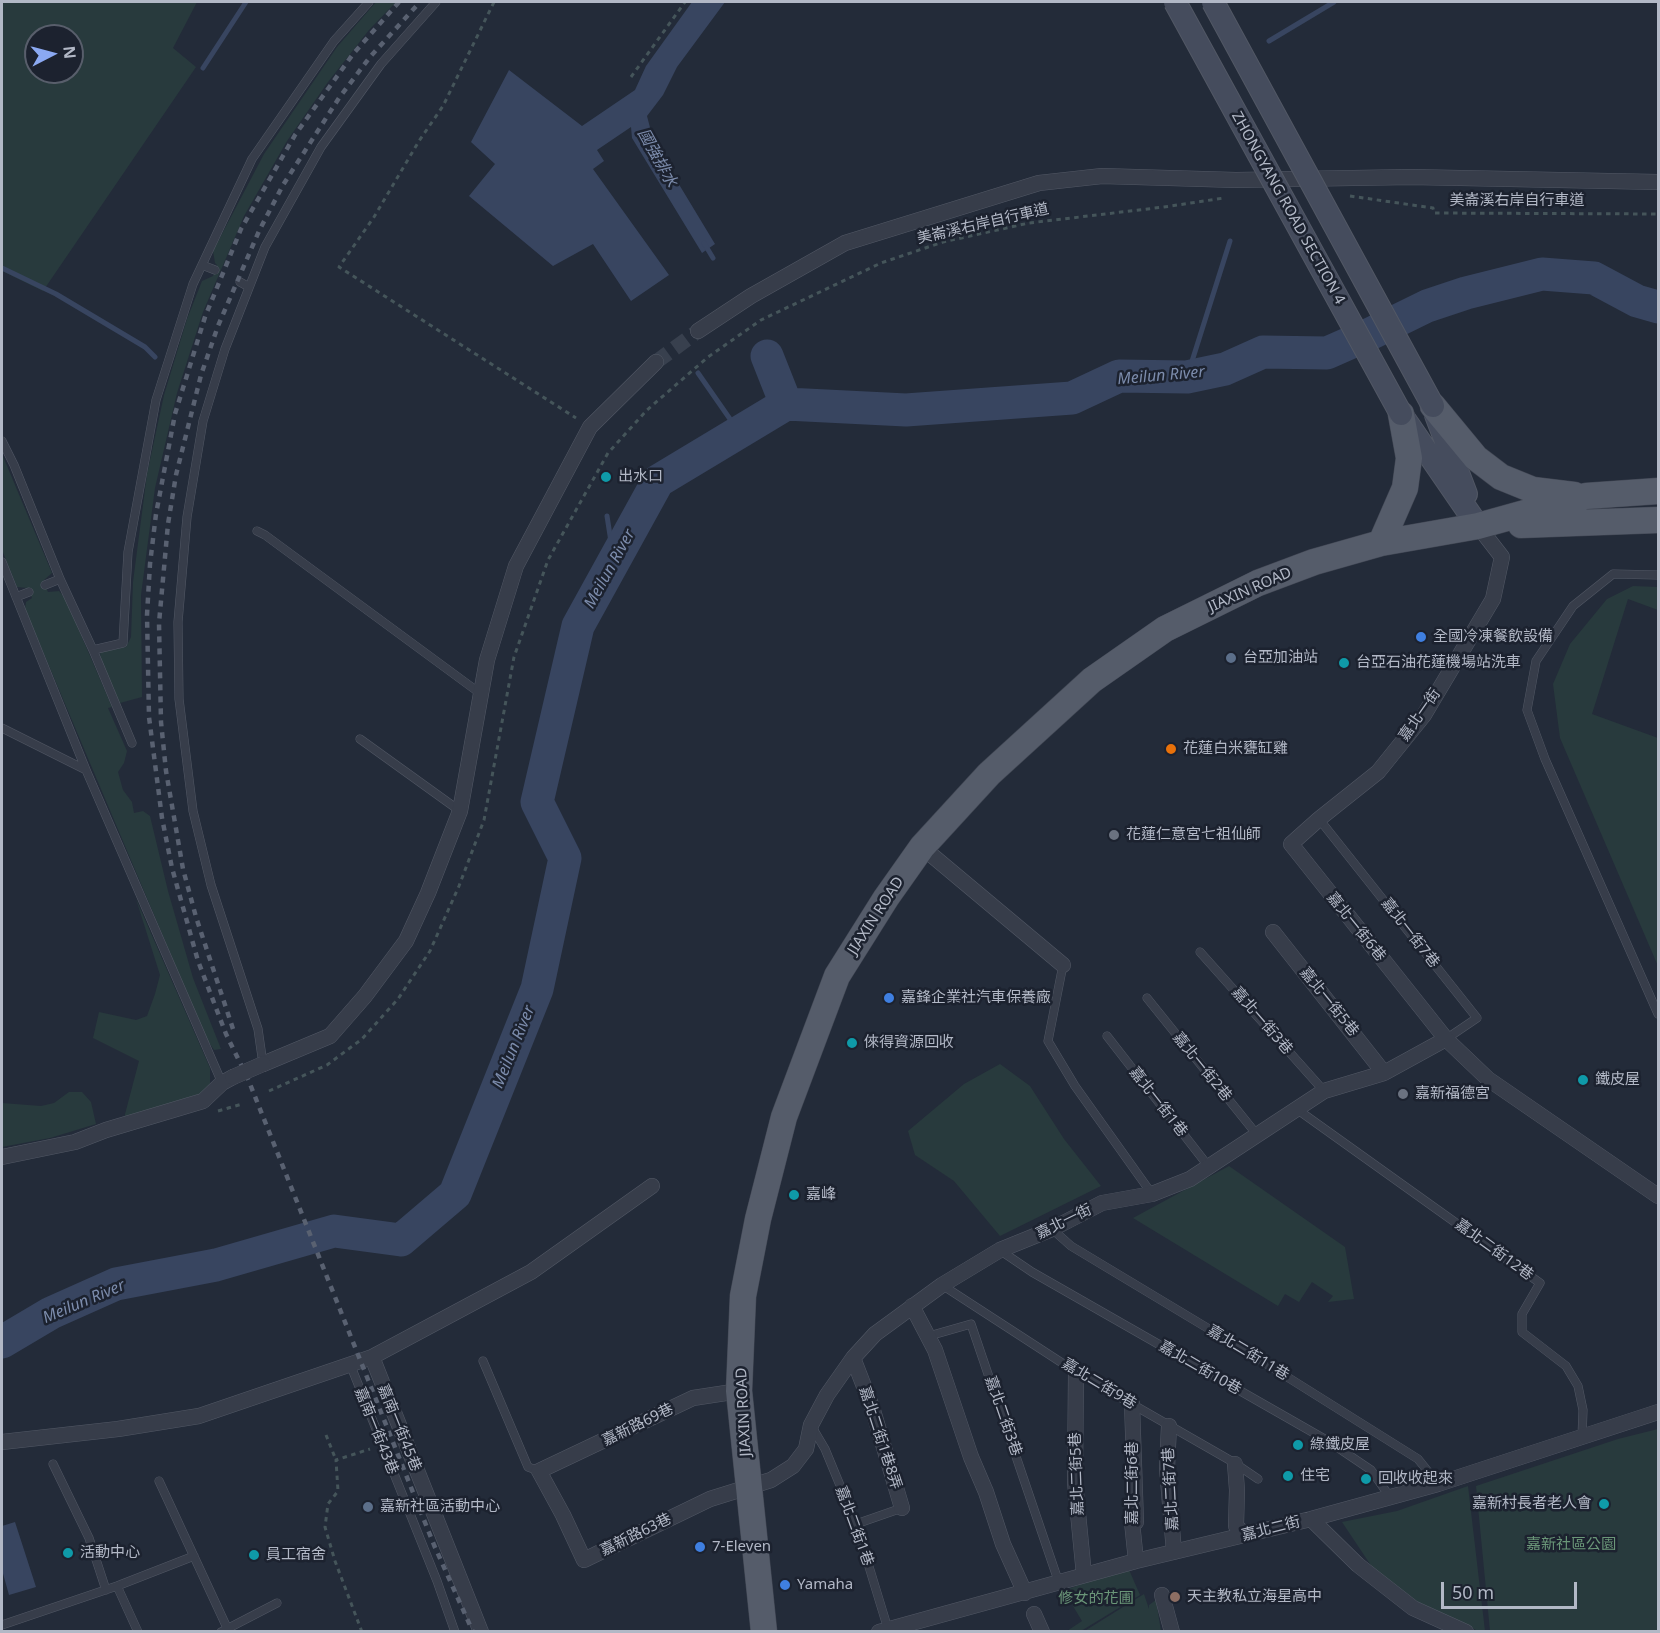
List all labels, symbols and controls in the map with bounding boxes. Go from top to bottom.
north arrow [24,24,84,84]
text: N [58,45,82,60]
street label: ZHONGYANG ROAD SECTION 4 [1227,109,1349,307]
water label: 國強排水 [633,125,681,191]
street label: 美崙溪右岸自行車道 [1450,192,1584,210]
street label: 美崙溪右岸自行車道 [915,200,1051,248]
water label: Meilun River [1117,363,1205,389]
place label: 出水口 [618,468,663,486]
marker: 出水口 [599,470,613,484]
water label: Meilun River [580,526,640,612]
street label: JIAXIN ROAD [1206,564,1294,616]
place label: 全國冷凍餐飲設備 [1433,628,1553,646]
marker: 全國冷凍餐飲設備 [1414,630,1428,644]
place label: 台亞加油站 [1243,649,1318,667]
marker: 台亞加油站 [1224,651,1238,665]
place label: 台亞石油花蓮機場站洗車 [1356,654,1521,672]
marker: 台亞石油花蓮機場站洗車 [1337,656,1351,670]
street label: 嘉北一街 [1395,685,1445,745]
place label: 花蓮白米甕缸雞 [1183,740,1288,758]
marker: 花蓮白米甕缸雞 [1164,742,1178,756]
place label: 花蓮仁意宮七祖仙師 [1126,826,1261,844]
marker: 花蓮仁意宮七祖仙師 [1107,828,1121,842]
street label: JIAXIN ROAD [844,874,908,958]
street label: 嘉北一街6巷 [1323,889,1389,965]
street label: 嘉北一街7巷 [1377,895,1443,971]
street label: 嘉北一街5巷 [1296,964,1362,1040]
street label: 嘉北一街3巷 [1228,984,1296,1058]
place label: 嘉鋒企業社汽車保養廠 [901,989,1051,1007]
marker: 嘉鋒企業社汽車保養廠 [882,991,896,1005]
water label: Meilun River [489,1003,539,1091]
street label: 嘉北一街2巷 [1169,1029,1235,1105]
place label: 倈得資源回收 [864,1034,954,1052]
marker: 倈得資源回收 [845,1036,859,1050]
street label: 嘉北一街1巷 [1125,1064,1191,1140]
place label: 鐵皮屋 [1595,1071,1640,1089]
marker: 鐵皮屋 [1576,1073,1590,1087]
place label: 嘉新福德宮 [1415,1085,1490,1103]
marker: 嘉新福德宮 [1396,1087,1410,1101]
place label: 嘉峰 [806,1186,836,1204]
marker: 嘉峰 [787,1188,801,1202]
street label: 嘉北一街 [1033,1201,1095,1243]
street label: 嘉北二街12巷 [1451,1216,1537,1284]
water label: Meilun River [40,1276,128,1328]
street label: 嘉北二街11巷 [1204,1322,1292,1384]
street label: 嘉北二街10巷 [1156,1337,1244,1399]
street label: 嘉北二街9巷 [1059,1355,1139,1413]
street label: JIAXIN ROAD [733,1367,755,1457]
street label: 嘉北二街3巷 [981,1374,1025,1458]
street label: 嘉南一街45巷 [373,1382,425,1474]
street label: 嘉北二街1巷8弄 [855,1384,905,1492]
street label: 嘉南一街43巷 [350,1385,402,1477]
street label: 嘉新路69巷 [599,1400,677,1450]
street label: 嘉北二街5巷 [1067,1432,1087,1516]
place label: 綠鐵皮屋 [1310,1436,1370,1454]
marker: 綠鐵皮屋 [1291,1438,1305,1452]
street label: 嘉北二街6巷 [1124,1441,1142,1525]
street label: 嘉北二街7巷 [1160,1447,1182,1531]
place label: 住宅 [1300,1467,1330,1485]
marker: 住宅 [1281,1469,1295,1483]
place label: 回收收起來 [1378,1470,1453,1488]
marker: 回收收起來 [1359,1472,1373,1486]
street label: 嘉北二街1巷 [831,1484,877,1568]
place label: 嘉新村長者老人會 [1472,1495,1592,1513]
marker: 嘉新村長者老人會 [1597,1497,1611,1511]
place label: 嘉新社區活動中心 [380,1498,500,1516]
marker: 嘉新社區活動中心 [361,1500,375,1514]
street label: 嘉新路63巷 [597,1510,675,1560]
street label: 嘉北二街 [1240,1513,1302,1545]
park label: 嘉新社區公園 [1526,1536,1616,1554]
place label: 7-Eleven [712,1538,771,1556]
marker: 7-Eleven [693,1540,707,1554]
place label: 活動中心 [80,1544,140,1562]
marker: 活動中心 [61,1546,75,1560]
place label: 員工宿舍 [266,1546,326,1564]
marker: 員工宿舍 [247,1548,261,1562]
scale bar [1444,1570,1580,1608]
place label: Yamaha [797,1576,853,1594]
marker: Yamaha [778,1578,792,1592]
text: 50 m [1452,1580,1494,1604]
place label: 天主教私立海星高中 [1187,1588,1322,1606]
park label: 修女的花圃 [1059,1590,1133,1608]
marker: 天主教私立海星高中 [1168,1590,1182,1604]

